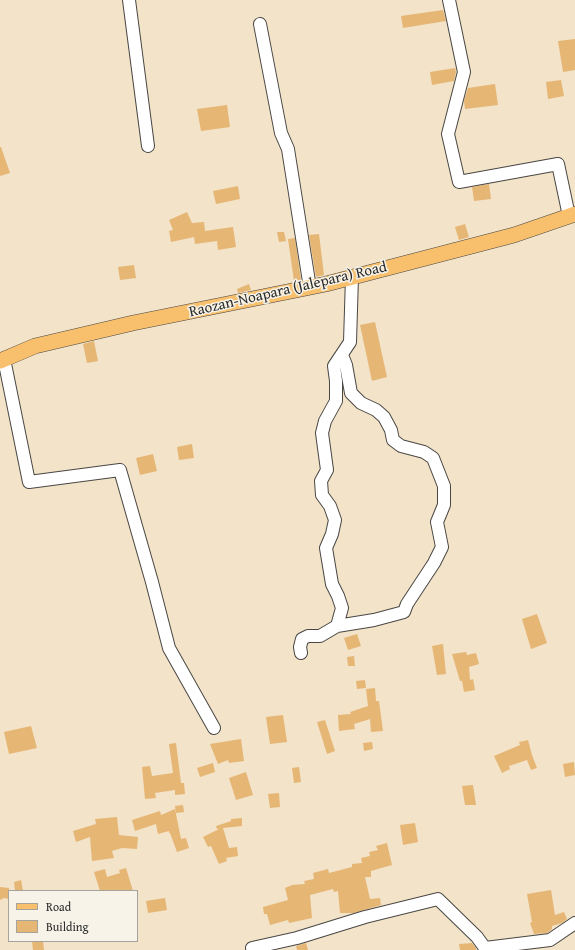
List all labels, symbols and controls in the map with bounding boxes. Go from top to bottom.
street label: Raozan-Noapara (Jalepara) Road [187,258,389,322]
legend [8,890,138,942]
text: Road [46,898,71,915]
text: Building [46,918,89,935]

